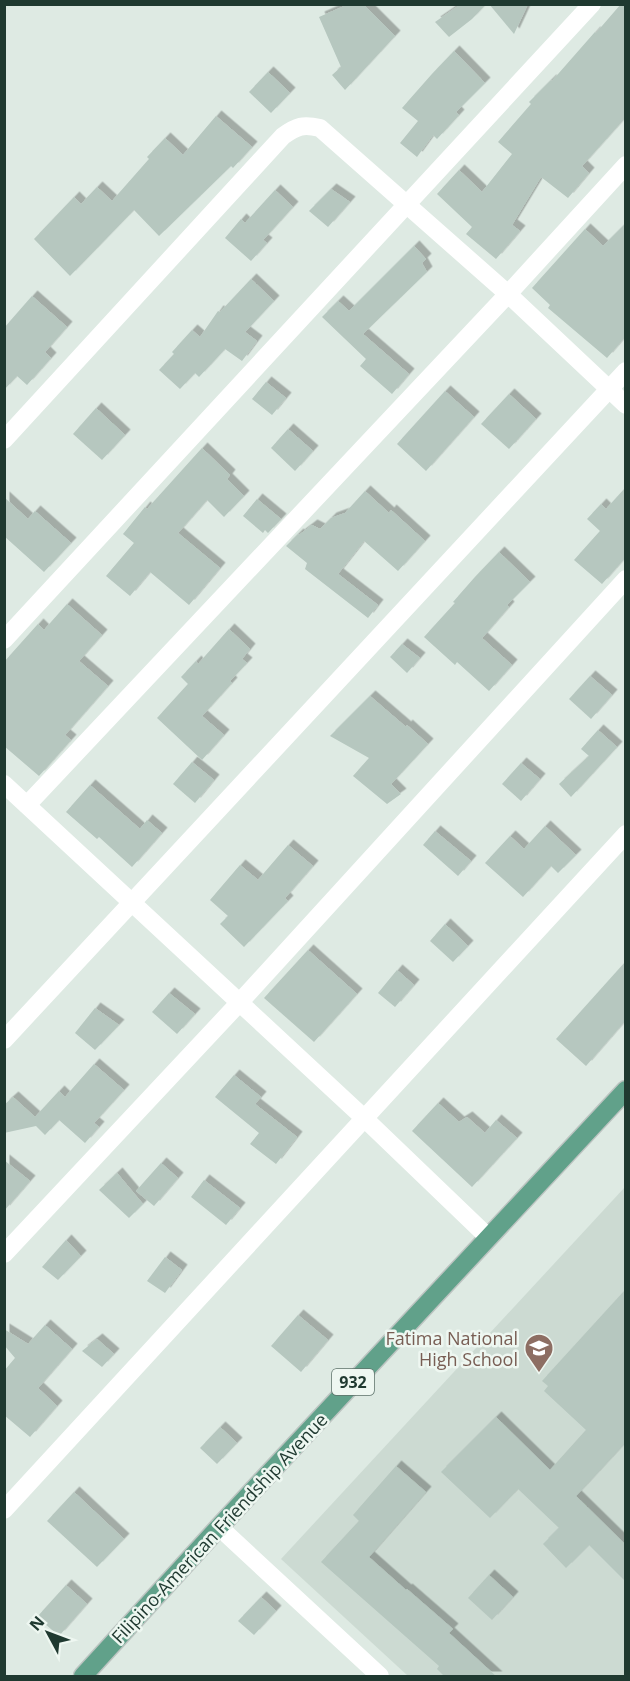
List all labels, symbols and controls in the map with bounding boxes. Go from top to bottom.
place label: Fatima National High School [385,1326,518,1371]
school or university icon: Fatima National High School [523,1332,555,1374]
road number: 932 [332,1369,374,1395]
street label: Filipino-American Friendship Avenue [106,1408,332,1648]
north arrow [18,1603,78,1663]
text: N [24,1611,49,1635]

